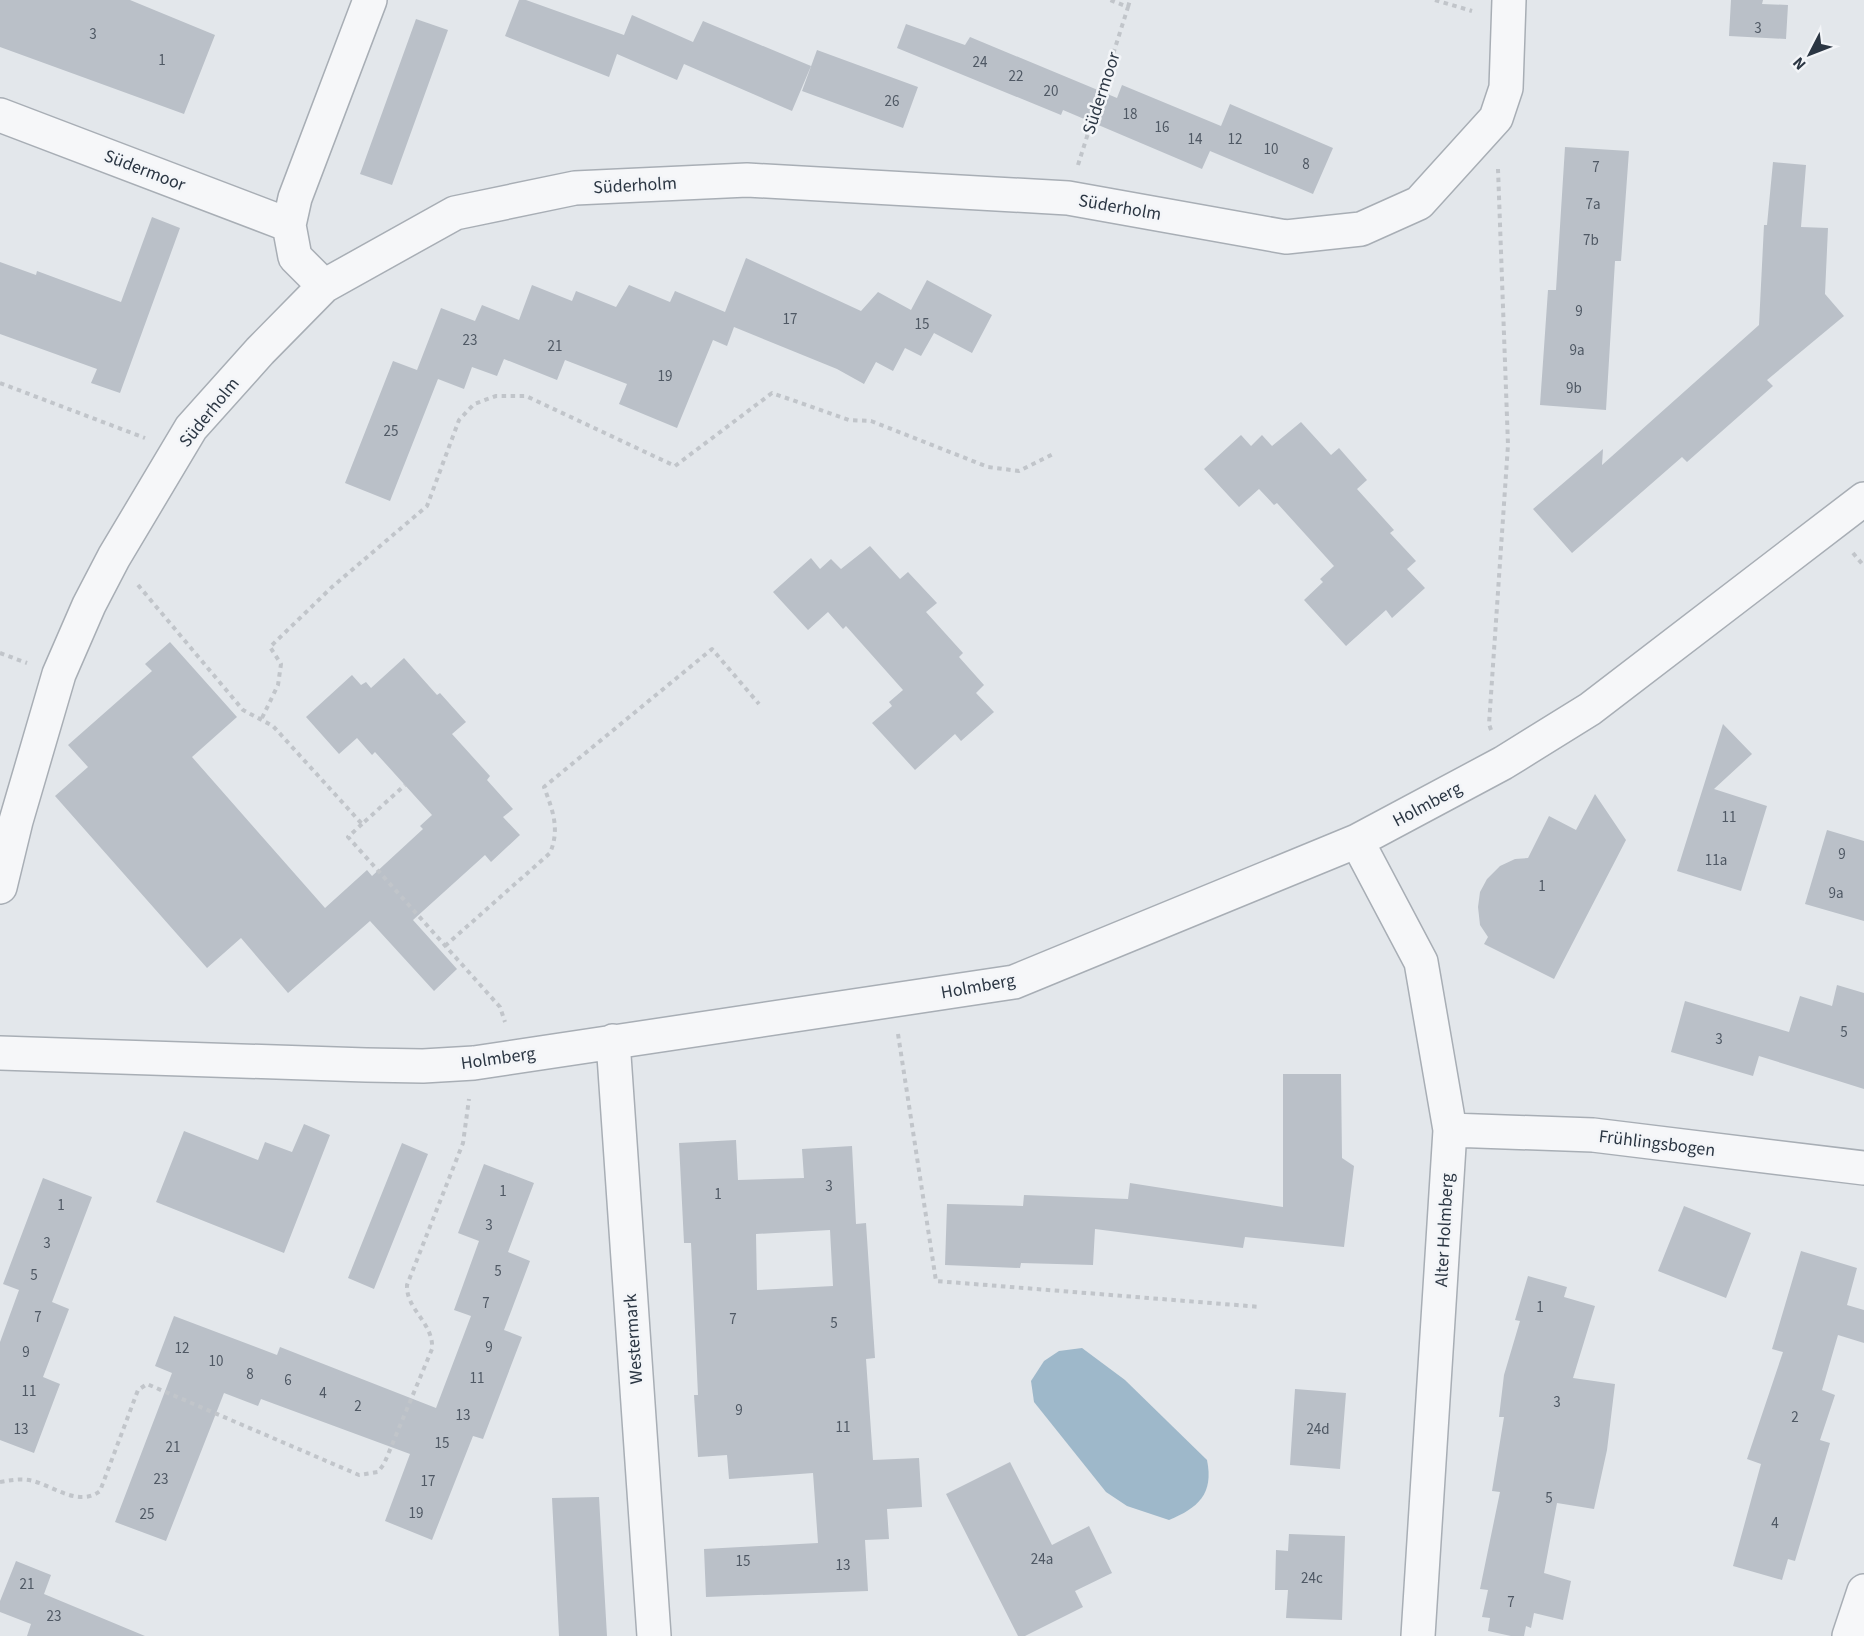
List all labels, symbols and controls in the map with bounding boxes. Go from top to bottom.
house number: 3 [1754,18,1762,39]
house number: 3 [89,24,97,45]
north arrow [1780,24,1840,84]
street label: Südermoor [1076,48,1127,138]
house number: 1 [158,50,166,71]
house number: 24 [973,52,988,73]
text: N [1788,52,1811,75]
house number: 22 [1009,66,1023,87]
house number: 20 [1044,81,1058,102]
house number: 26 [885,91,899,112]
house number: 18 [1123,104,1137,125]
house number: 16 [1155,117,1169,138]
house number: 14 [1188,129,1203,150]
house number: 12 [1228,129,1242,150]
house number: 10 [1264,139,1278,160]
street label: Südermoor [101,144,190,198]
house number: 8 [1302,154,1310,175]
house number: 7 [1592,157,1600,178]
street label: Süderholm [593,171,677,200]
street label: Süderholm [1077,188,1163,227]
house number: 7a [1585,194,1601,215]
house number: 7b [1583,230,1599,251]
house number: 9 [1575,301,1583,322]
house number: 17 [783,309,797,330]
house number: 15 [915,314,929,335]
house number: 23 [463,330,477,351]
house number: 21 [548,336,562,357]
house number: 9a [1569,340,1585,361]
house number: 19 [658,366,672,387]
street label: Süderholm [173,372,245,453]
house number: 9b [1566,378,1582,399]
house number: 25 [384,421,398,442]
street label: Holmberg [1388,776,1466,833]
house number: 11 [1722,807,1736,828]
house number: 9 [1838,844,1846,865]
house number: 11a [1705,850,1727,871]
house number: 1 [1538,876,1546,897]
house number: 9a [1828,883,1844,904]
street label: Holmberg [939,968,1017,1005]
house number: 5 [1840,1022,1848,1043]
house number: 3 [1715,1029,1723,1050]
street label: Holmberg [459,1041,537,1076]
street label: Frühlingsbogen [1597,1124,1717,1163]
street label: Alter Holmberg [1429,1172,1460,1288]
house number: 3 [825,1176,833,1197]
house number: 1 [499,1181,507,1202]
house number: 1 [714,1184,722,1205]
house number: 1 [57,1195,65,1216]
house number: 3 [485,1215,493,1236]
house number: 3 [43,1233,51,1254]
house number: 5 [494,1261,502,1282]
house number: 5 [30,1265,38,1286]
house number: 7 [482,1293,490,1314]
street label: Westermark [618,1293,649,1385]
house number: 1 [1536,1297,1544,1318]
house number: 7 [34,1307,42,1328]
house number: 7 [729,1309,737,1330]
house number: 5 [830,1313,838,1334]
house number: 9 [485,1337,493,1358]
house number: 12 [175,1338,189,1359]
house number: 9 [22,1342,30,1363]
house number: 10 [209,1351,223,1372]
house number: 8 [246,1364,254,1385]
house number: 11 [470,1368,484,1389]
house number: 6 [284,1370,292,1391]
house number: 11 [22,1381,36,1402]
house number: 4 [319,1383,327,1404]
house number: 3 [1553,1392,1561,1413]
house number: 2 [354,1396,362,1417]
house number: 9 [735,1400,743,1421]
house number: 13 [456,1405,470,1426]
house number: 2 [1791,1407,1799,1428]
house number: 11 [836,1417,850,1438]
house number: 13 [14,1419,28,1440]
house number: 24d [1306,1419,1330,1440]
house number: 15 [435,1433,449,1454]
house number: 21 [166,1437,180,1458]
house number: 23 [154,1469,168,1490]
house number: 17 [421,1471,435,1492]
house number: 5 [1545,1488,1553,1509]
house number: 19 [409,1503,423,1524]
house number: 25 [140,1504,154,1525]
house number: 4 [1771,1513,1779,1534]
house number: 24a [1031,1549,1053,1570]
house number: 15 [736,1551,750,1572]
house number: 13 [836,1555,850,1576]
house number: 24c [1301,1568,1323,1589]
house number: 21 [20,1574,34,1595]
house number: 7 [1507,1592,1515,1613]
house number: 23 [47,1606,61,1627]

